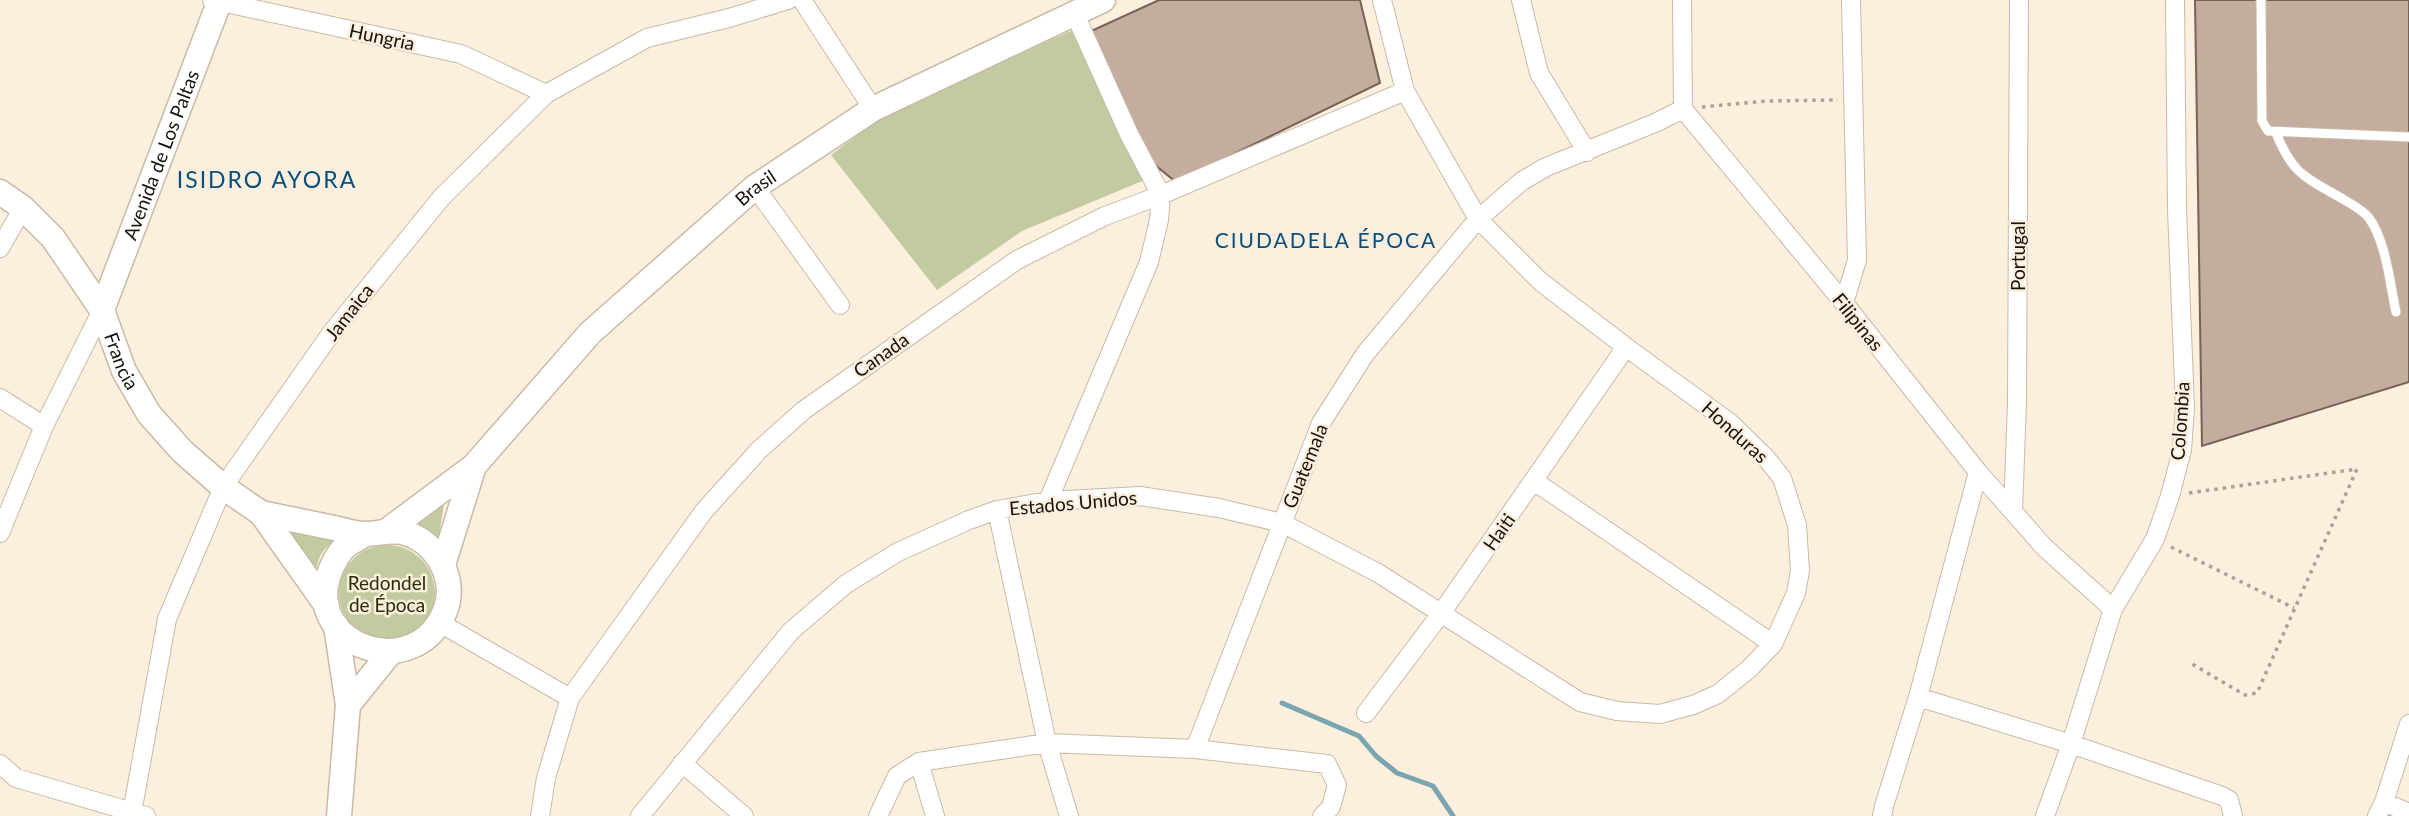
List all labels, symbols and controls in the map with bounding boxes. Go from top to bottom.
street label: Hungria [347,18,417,55]
street label: Avenida de Los Paltas [118,67,203,243]
street label: Brasil [730,164,780,210]
district label: ISIDRO AYORA [177,165,357,193]
street label: Portugal [2006,221,2029,291]
district label: CIUDADELA ÉPOCA [1215,227,1437,252]
street label: Jamaica [319,279,378,344]
street label: Filipinas [1828,288,1889,355]
street label: Canada [849,327,913,382]
street label: Francia [100,329,144,393]
street label: Colombia [2165,381,2194,461]
street label: Honduras [1697,396,1773,467]
street label: Guatemala [1277,420,1332,512]
street label: Estados Unidos [1008,485,1138,520]
street label: Haiti [1478,509,1519,555]
park label: Redondel de Época [348,571,426,616]

